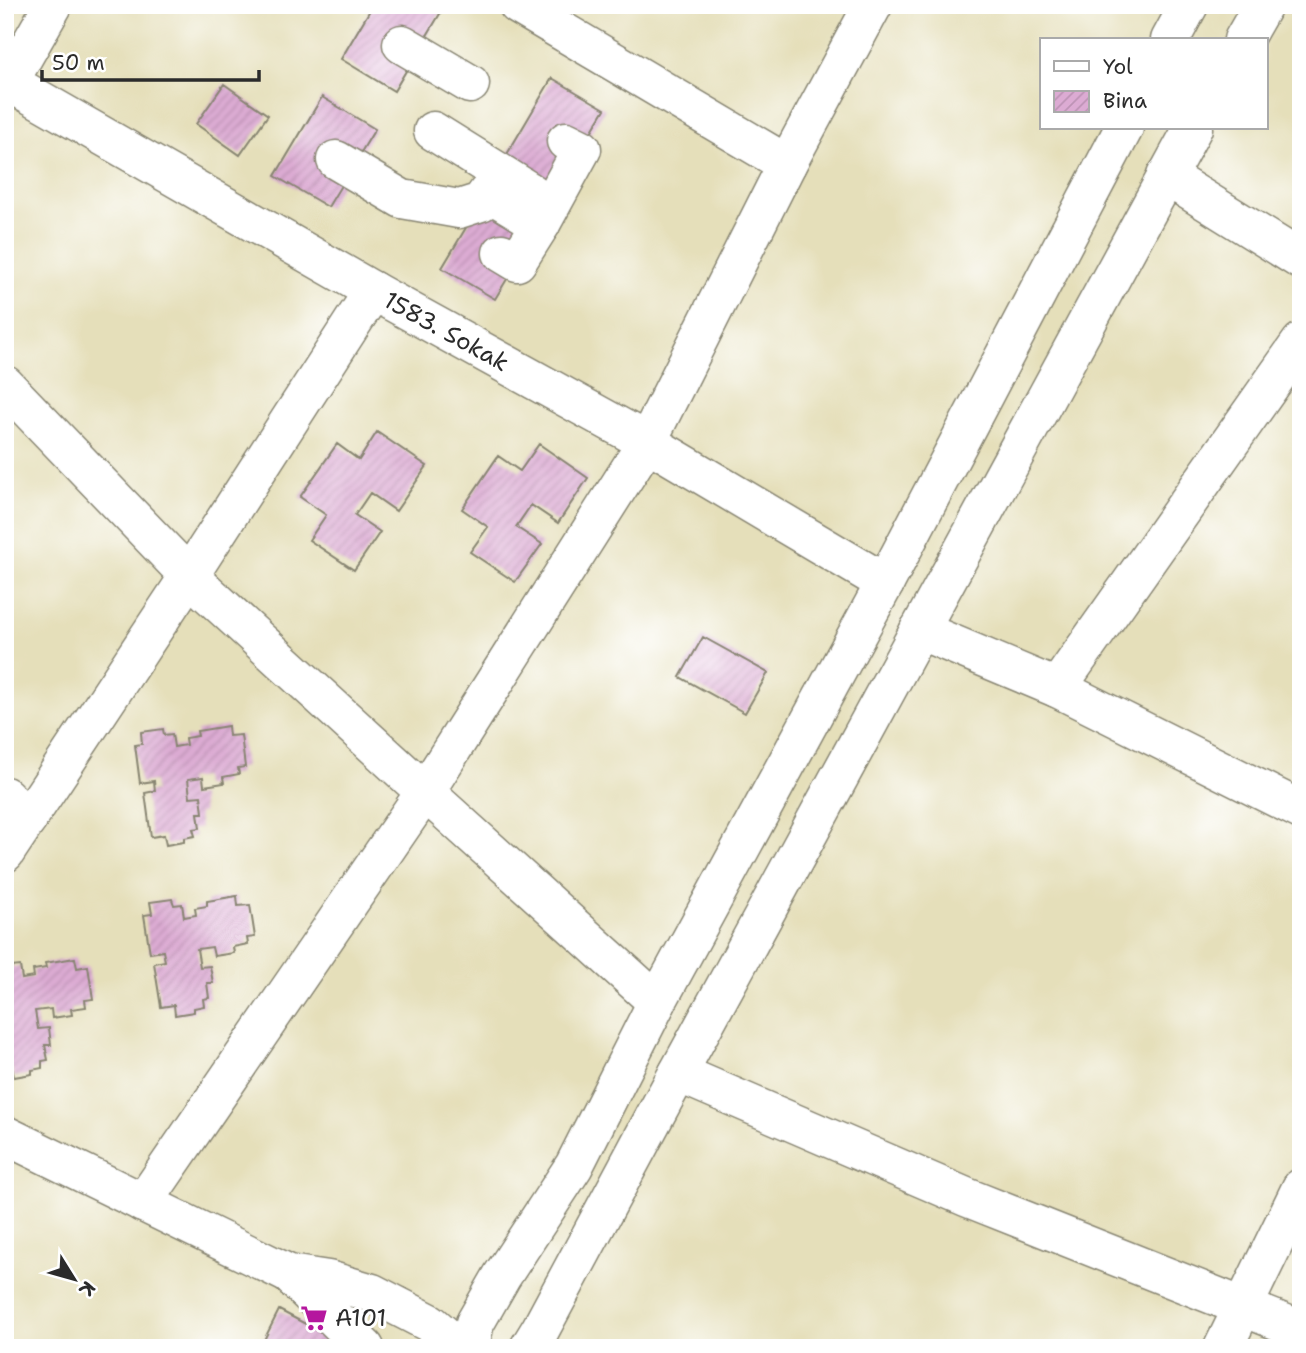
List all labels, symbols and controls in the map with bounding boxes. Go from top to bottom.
scale bar [42,38,259,82]
legend [1040,38,1268,130]
text: 50 m [52,49,105,77]
text: Yol [1103,53,1133,81]
text: Bina [1103,87,1147,115]
street label: 1583. Sokak [378,284,515,379]
north arrow [38,1244,108,1314]
text: K [73,1276,101,1302]
place label: A101 [335,1302,387,1334]
supermarket icon: A101 [299,1303,329,1333]

